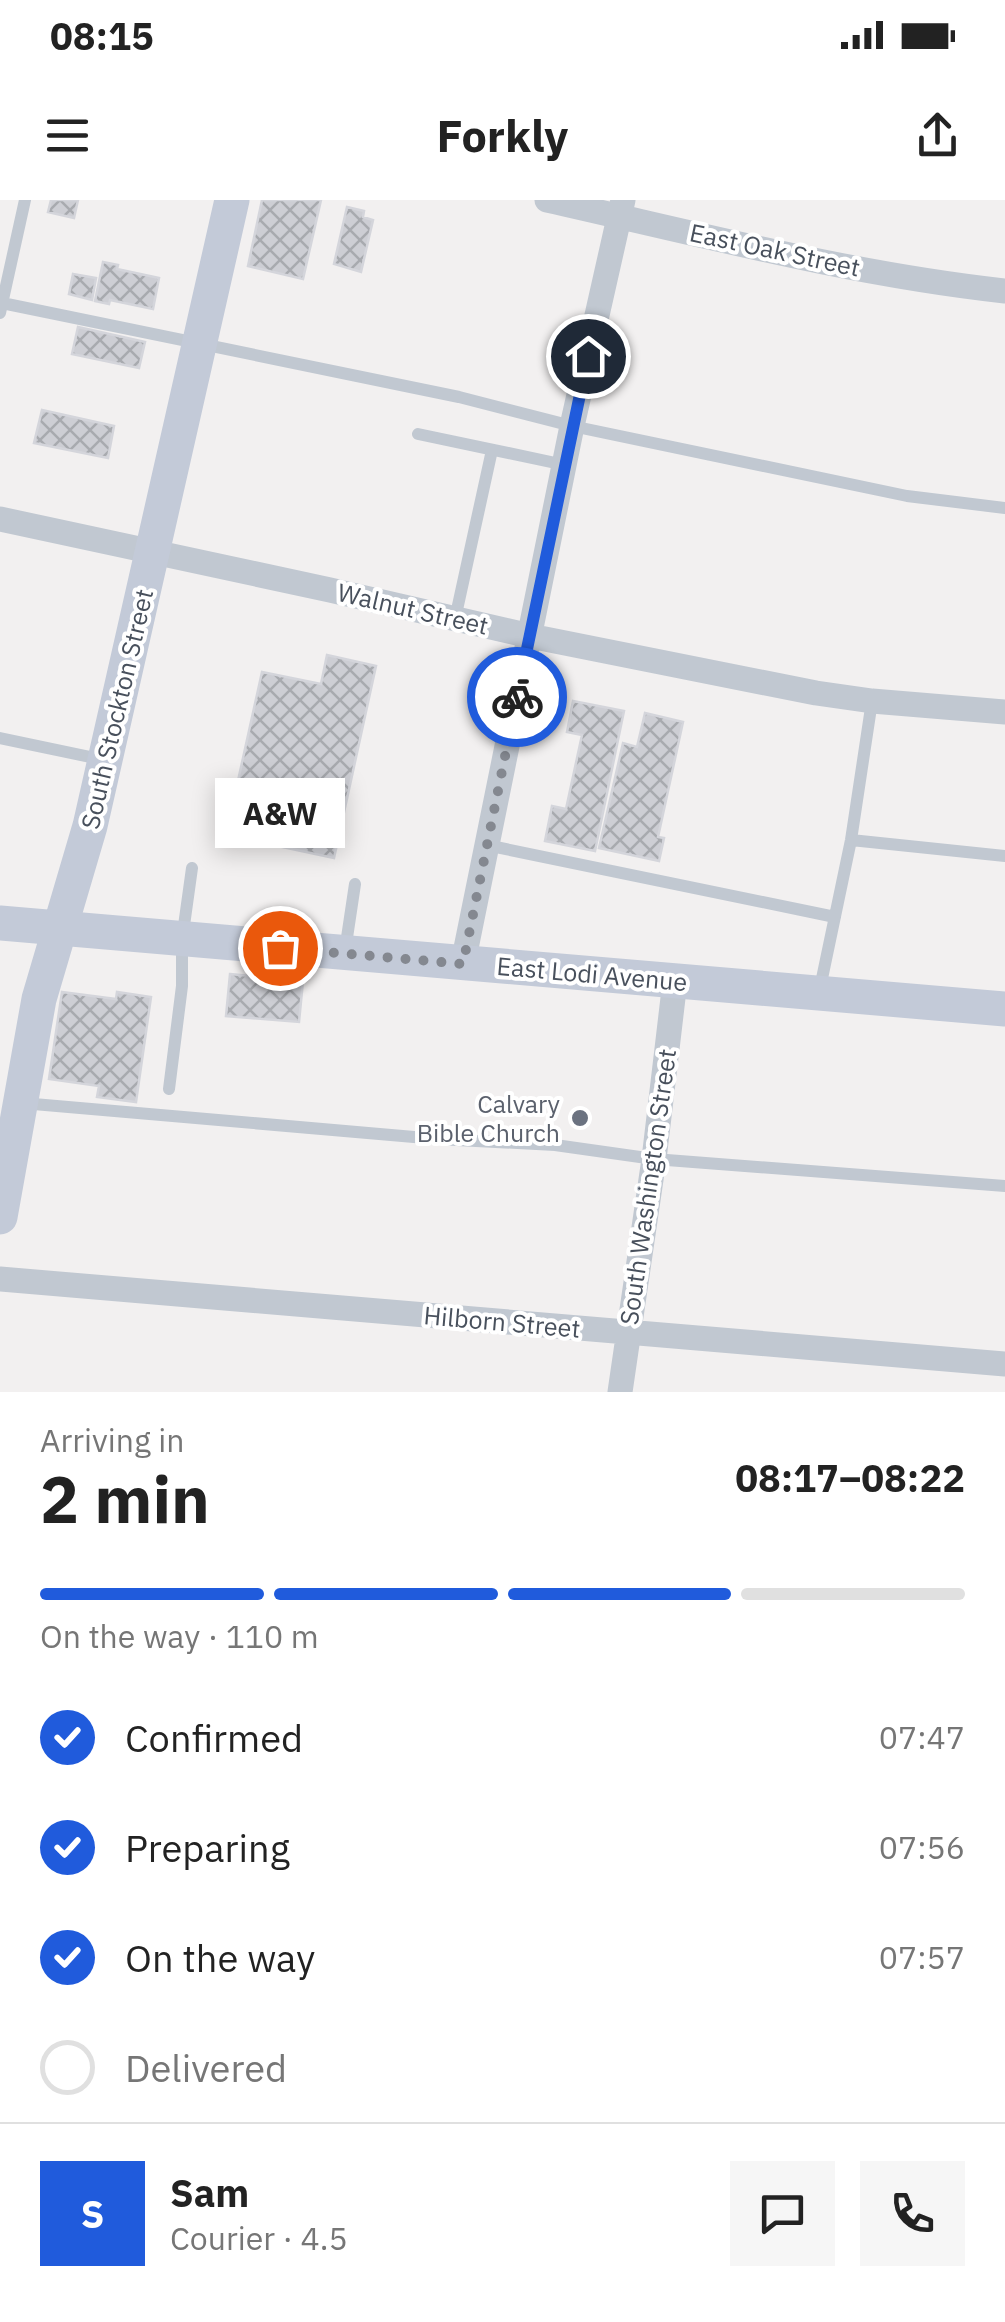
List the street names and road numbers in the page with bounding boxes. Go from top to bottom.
street label: East Oak Street [687,215,863,284]
street label: Walnut Street [334,575,492,642]
street label: South Stockton Street [73,585,160,832]
street label: East Lodi Avenue [495,949,689,998]
street label: South Washington Street [612,1047,683,1327]
street label: Hilborn Street [422,1298,582,1345]

